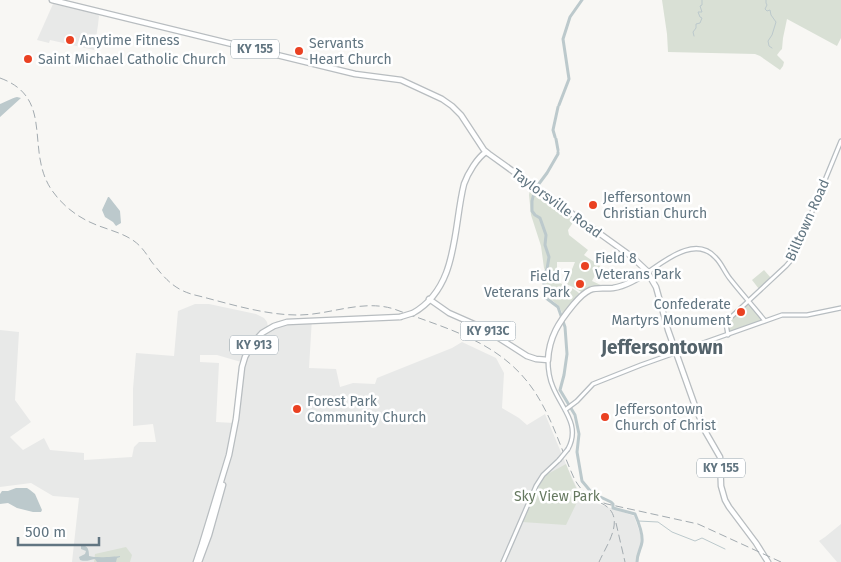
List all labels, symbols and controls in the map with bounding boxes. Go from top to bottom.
place label: Anytime Fitness [80,32,180,49]
marker: Anytime Fitness [64,34,76,46]
place label: Servants Heart Church [309,35,392,68]
road number: KY 155 [231,40,279,59]
marker: Servants Heart Church [293,45,305,57]
place label: Saint Michael Catholic Church [38,51,226,68]
marker: Saint Michael Catholic Church [22,53,34,65]
street label: Taylorsville Road [508,165,605,242]
street label: Billtown Road [782,177,833,264]
place label: Jeffersontown Christian Church [603,189,707,222]
marker: Jeffersontown Christian Church [587,199,599,211]
place label: Field 8 Veterans Park [595,250,682,283]
marker: Field 8 Veterans Park [579,260,591,272]
place label: Field 7 Veterans Park [484,268,571,301]
marker: Field 7 Veterans Park [574,278,586,290]
place label: Confederate Martyrs Monument [611,296,732,329]
marker: Confederate Martyrs Monument [735,306,747,318]
road number: KY 913C [460,322,516,341]
road number: KY 913 [230,336,278,354]
district label: Jeffersontown [600,336,723,359]
place label: Forest Park Community Church [307,393,427,426]
place label: Jeffersontown Church of Christ [615,401,717,434]
marker: Forest Park Community Church [291,403,303,415]
marker: Jeffersontown Church of Christ [599,411,611,423]
road number: KY 155 [697,458,745,478]
park label: Sky View Park [514,488,601,505]
scale bar [18,514,99,546]
text: 500 m [25,523,66,541]

